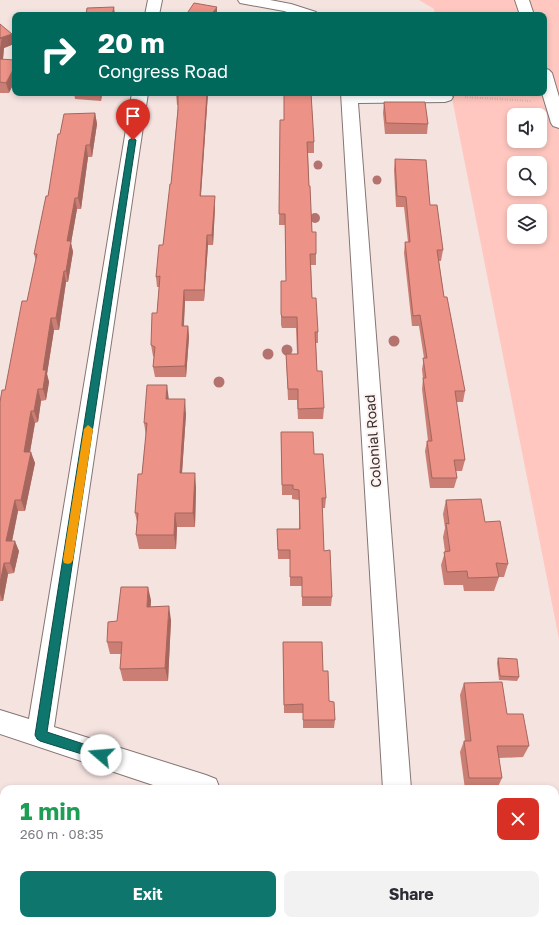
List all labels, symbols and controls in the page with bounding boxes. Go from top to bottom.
text: 20 m [98,26,165,59]
icon: right [32,28,84,80]
text: Congress Road [98,60,228,82]
pin [116,99,150,140]
icon: arrive [122,105,144,127]
map controls [507,108,547,244]
button: sound [507,108,547,148]
button: search [507,156,547,196]
button: layers [507,204,547,244]
street label: Colonial Road [361,394,384,488]
position arrow [80,734,122,776]
text: 1 min [20,796,80,825]
button: close [497,798,539,840]
text: 260 m · 08:35 [20,826,104,842]
button: Exit [20,871,276,917]
button: Share [284,871,539,917]

